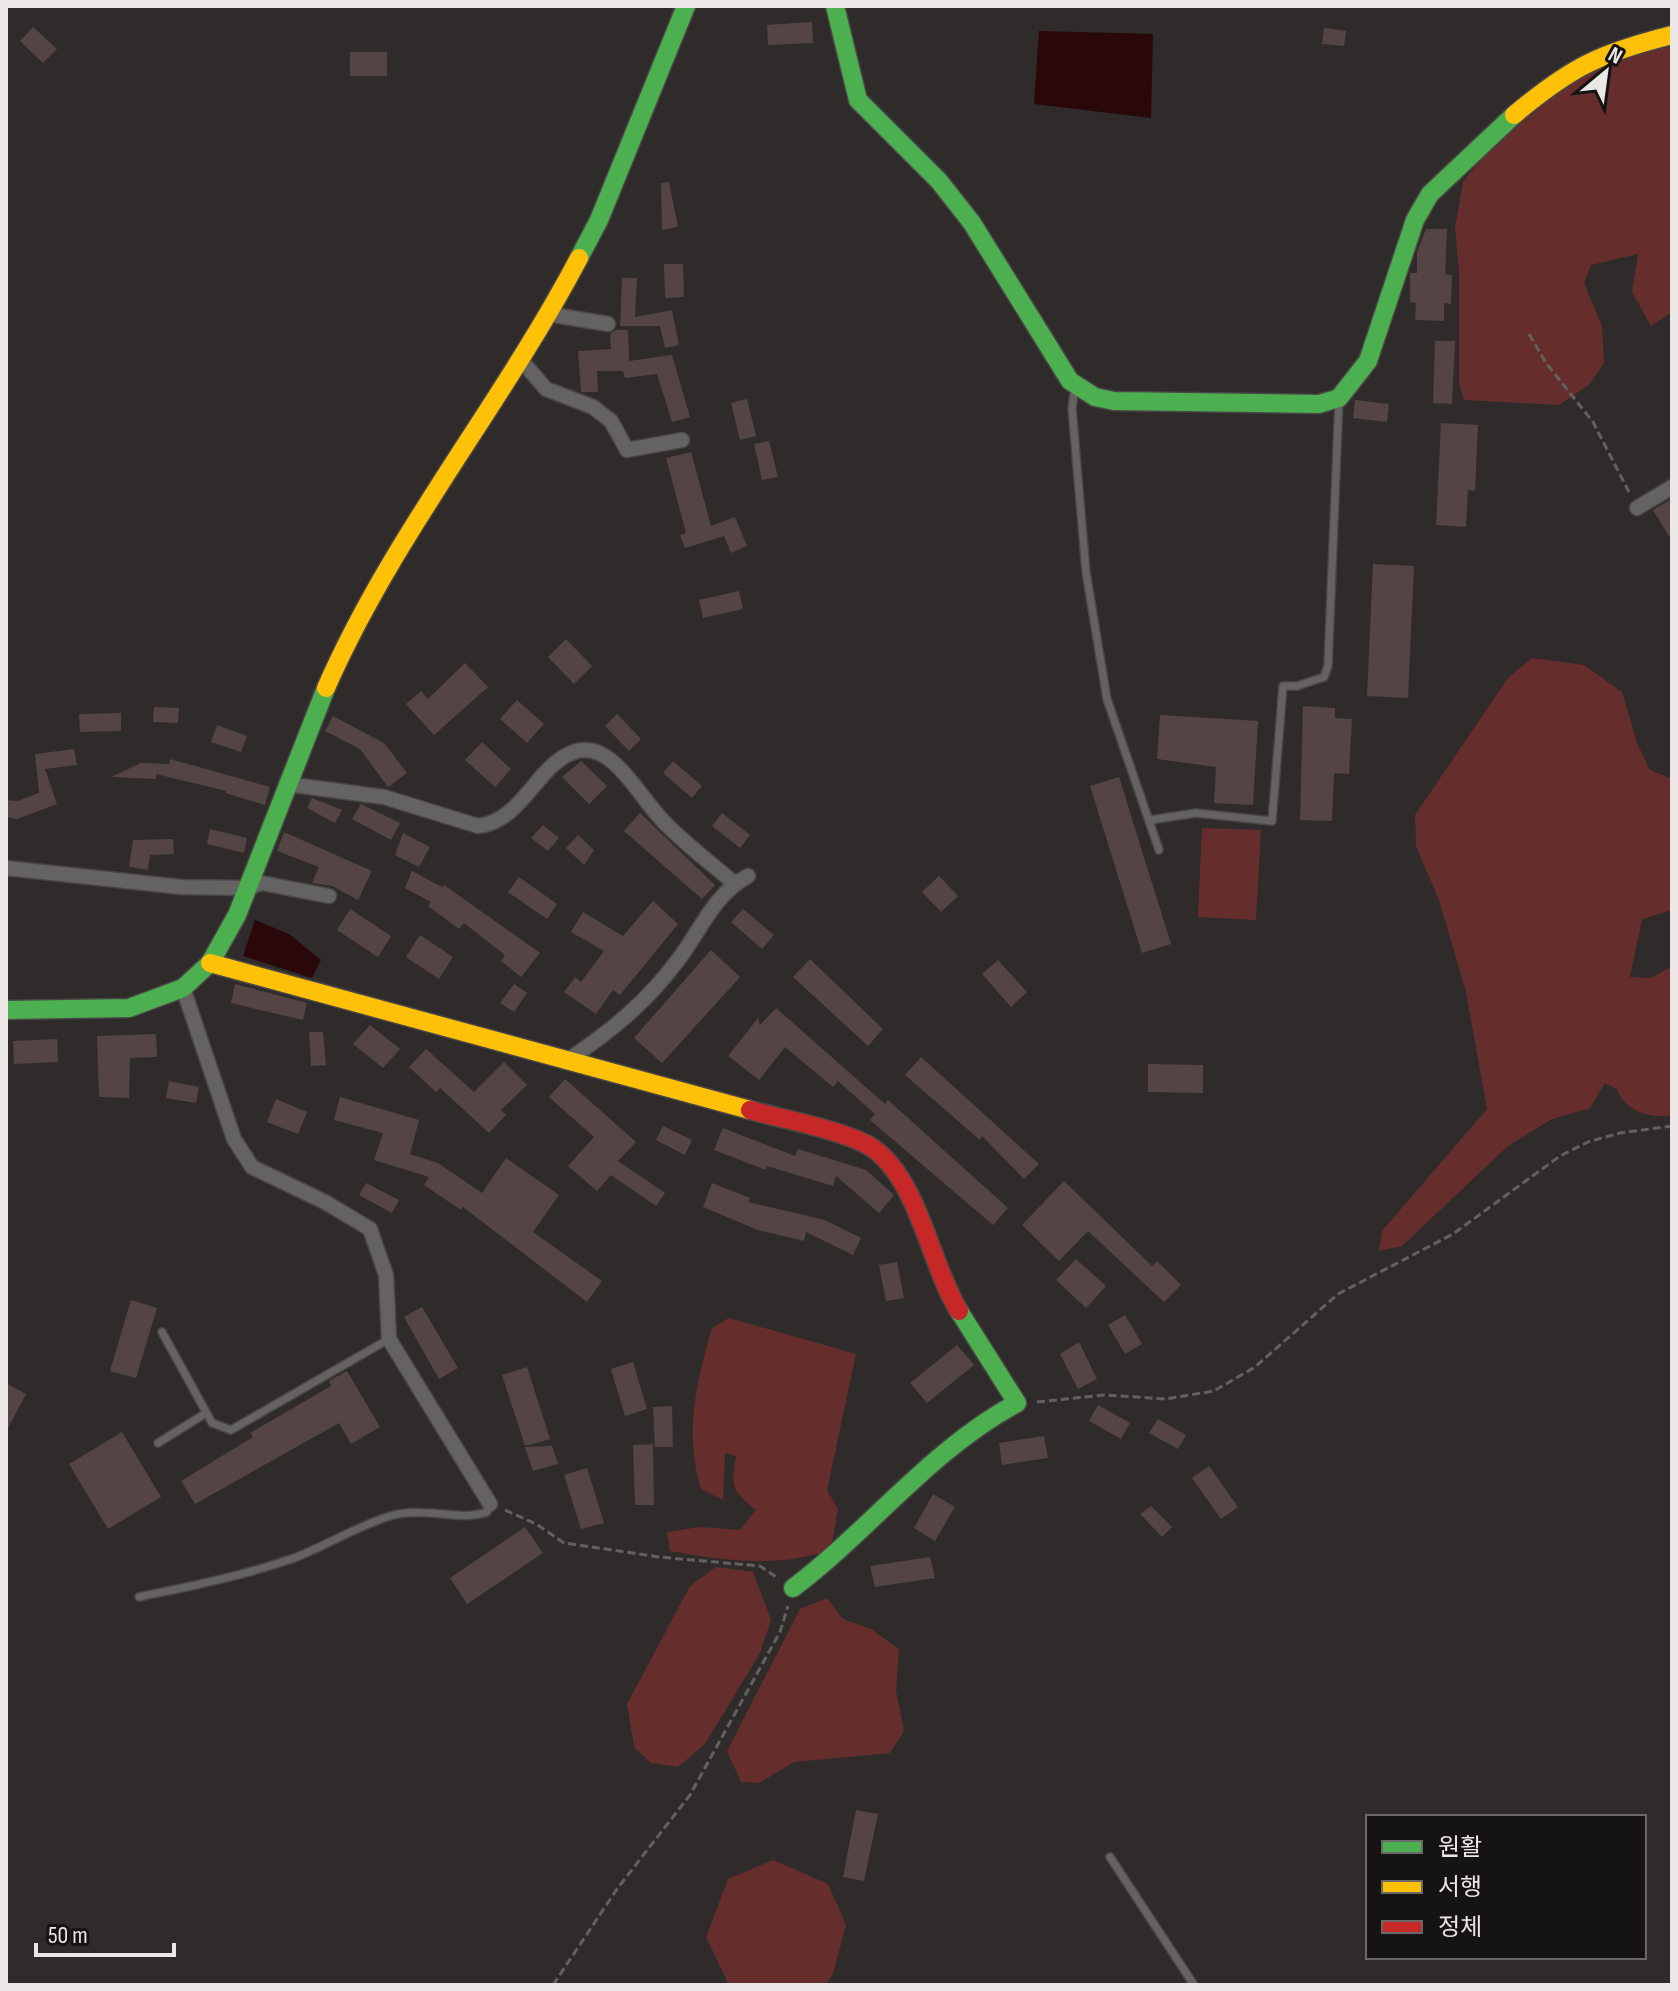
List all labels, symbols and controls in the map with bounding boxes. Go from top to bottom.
north arrow [1566,32,1646,112]
text: N [1603,41,1627,70]
legend [1366,1815,1646,1959]
text: 원활 [1438,1833,1482,1862]
text: 서행 [1438,1873,1482,1902]
scale bar [36,1907,174,1957]
text: 정체 [1438,1913,1482,1942]
text: 50 m [48,1921,88,1950]

